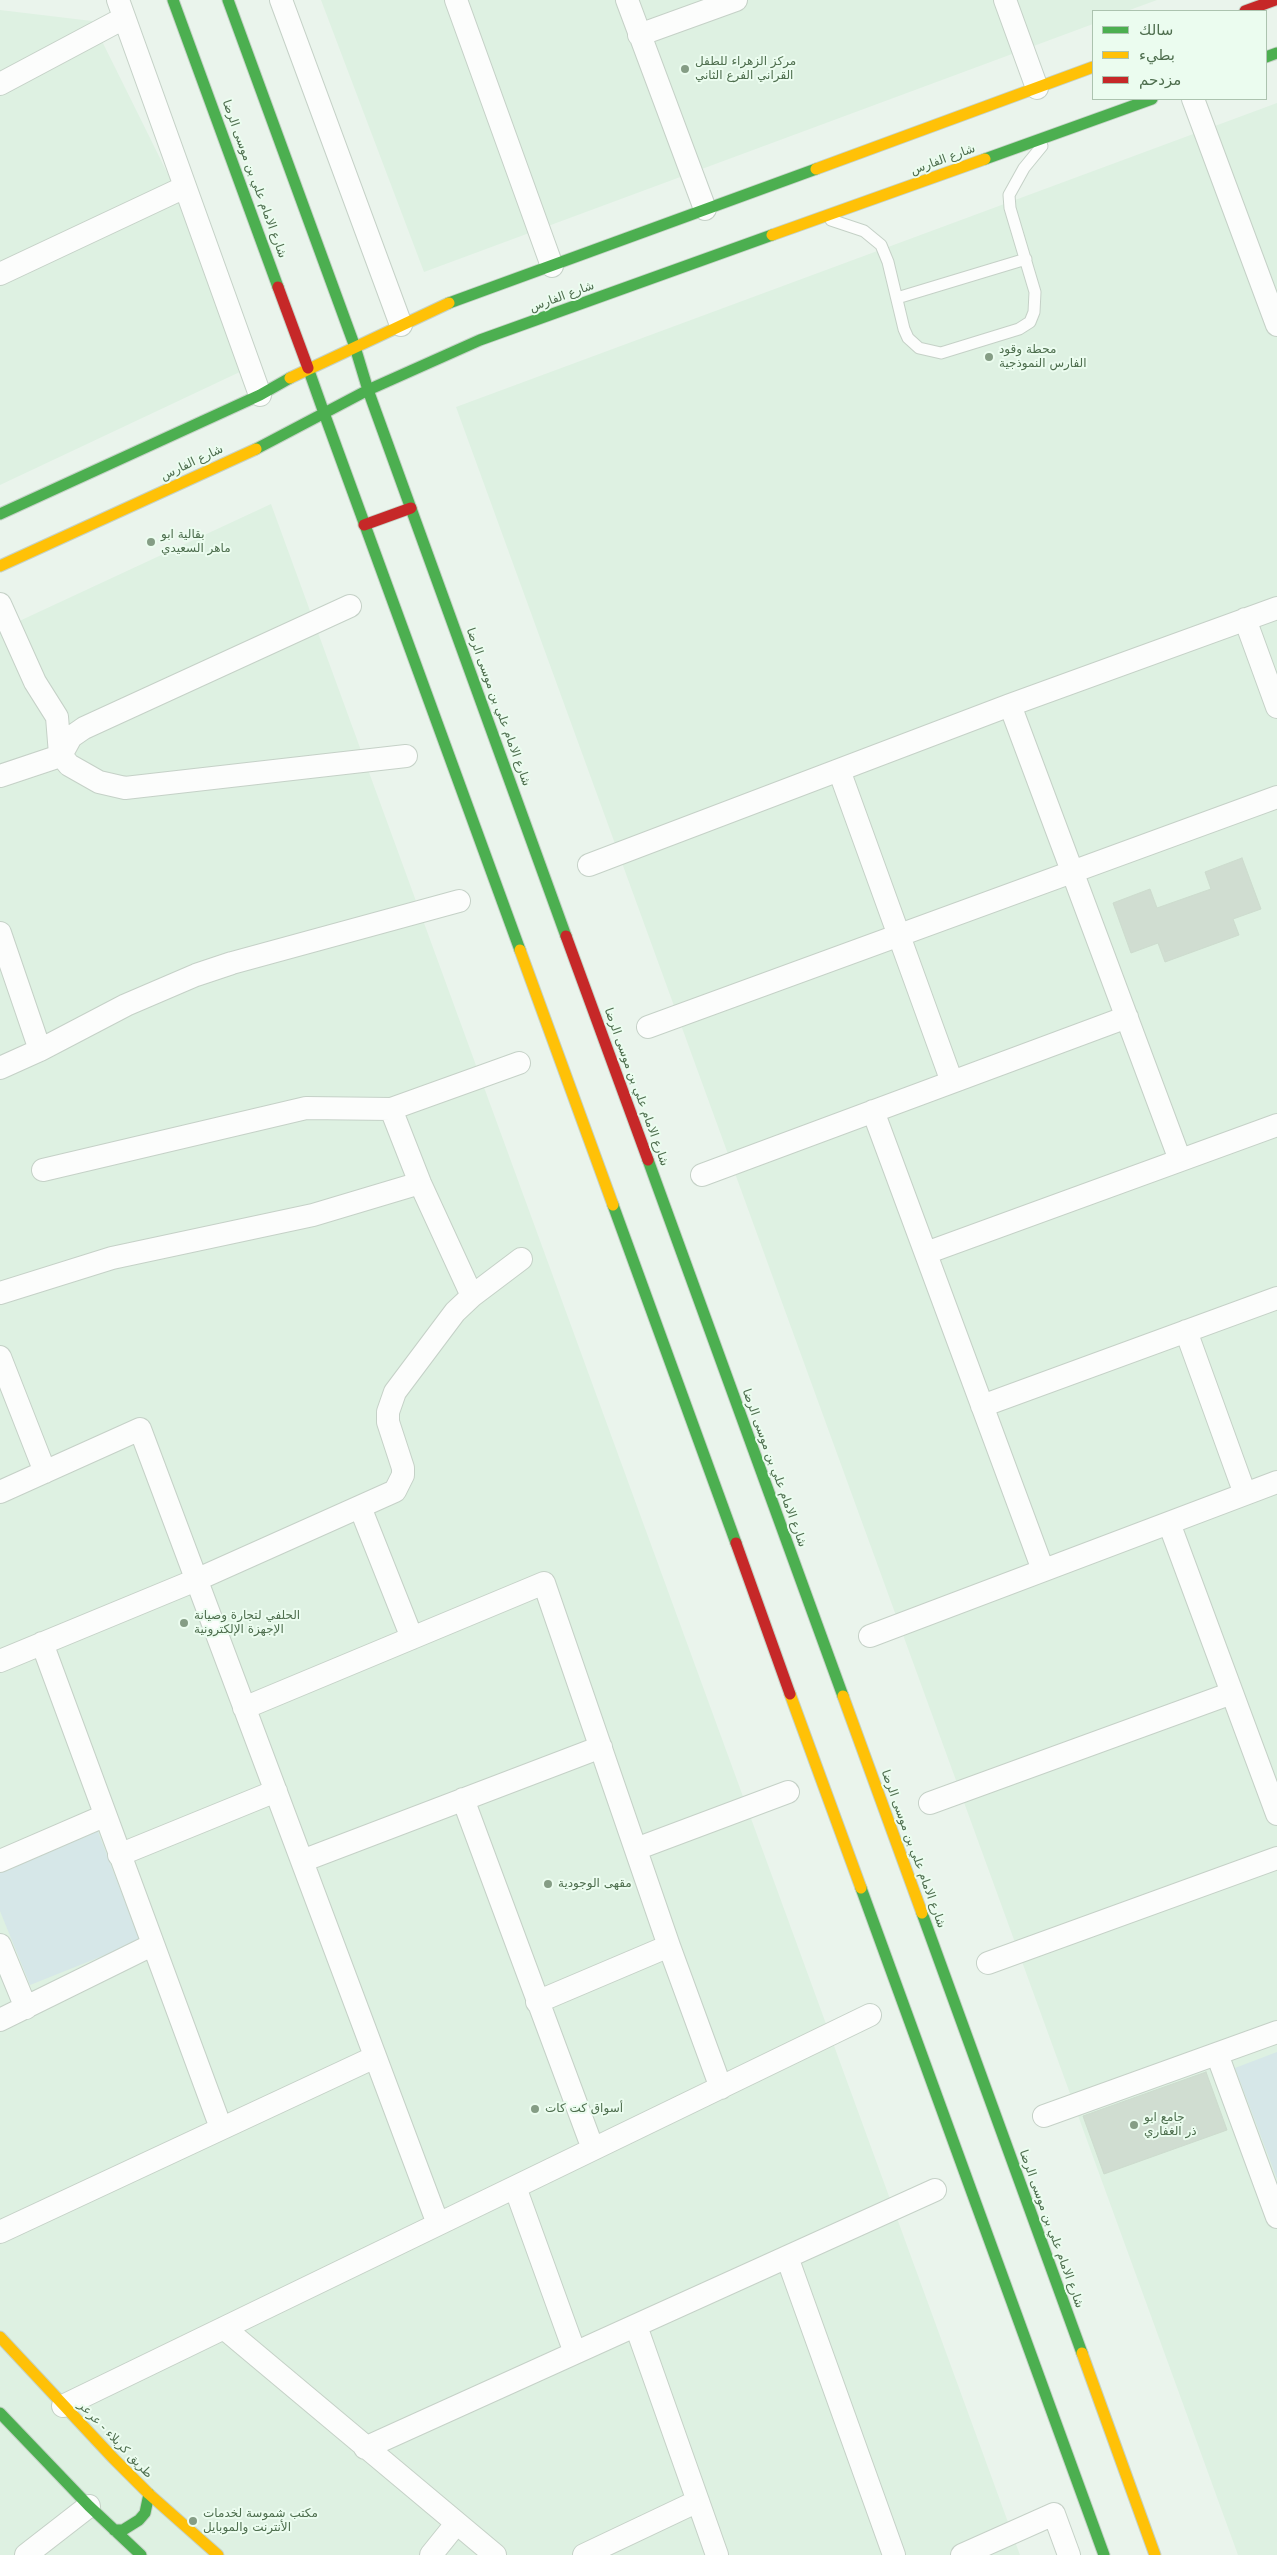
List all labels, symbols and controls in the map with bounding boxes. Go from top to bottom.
legend [1092,10,1267,100]
text: سالك [1139,21,1173,39]
text: بطيء [1139,46,1175,64]
place label: مركز الزهراء للطفل القراني الفرع الثاني [695,55,796,83]
marker: مركز الزهراء للطفل القراني الفرع الثاني [679,63,691,75]
text: مزدحم [1139,71,1181,89]
street label: شارع الامام علي بن موسى الرضا [219,98,289,260]
street label: شارع الفارس [909,142,977,178]
street label: شارع الفارس [528,279,596,315]
place label: محطة وقود الفارس النموذجية [999,343,1087,371]
marker: محطة وقود الفارس النموذجية [983,351,995,363]
street label: شارع الفارس [158,442,226,484]
place label: بقالية ابو ماهر السعيدي [161,528,231,556]
marker: بقالية ابو ماهر السعيدي [145,536,157,548]
street label: شارع الامام علي بن موسى الرضا [463,626,533,788]
street label: شارع الامام علي بن موسى الرضا [601,1006,671,1168]
street label: شارع الامام علي بن موسى الرضا [739,1387,809,1549]
place label: الحلفي لتجارة وصيانة الإجهزة الإلكترونية [194,1609,300,1637]
marker: الحلفي لتجارة وصيانة الإجهزة الإلكترونية [178,1617,190,1629]
street label: شارع الامام علي بن موسى الرضا [878,1768,948,1930]
place label: مقهى الوجودية [558,1877,632,1891]
marker: مقهى الوجودية [542,1878,554,1890]
place label: أسواق كت كات [545,2102,623,2116]
marker: أسواق كت كات [529,2103,541,2115]
place label: جامع ابو ذر الغفاري [1144,2111,1197,2139]
marker: جامع ابو ذر الغفاري [1128,2119,1140,2131]
street label: شارع الامام علي بن موسى الرضا [1016,2148,1086,2310]
street label: طريق كربلاء - عرعر [75,2399,155,2481]
place label: مكتب شموسة لخدمات الأنترنت والموبايل [203,2507,318,2535]
marker: مكتب شموسة لخدمات الأنترنت والموبايل [187,2515,199,2527]

